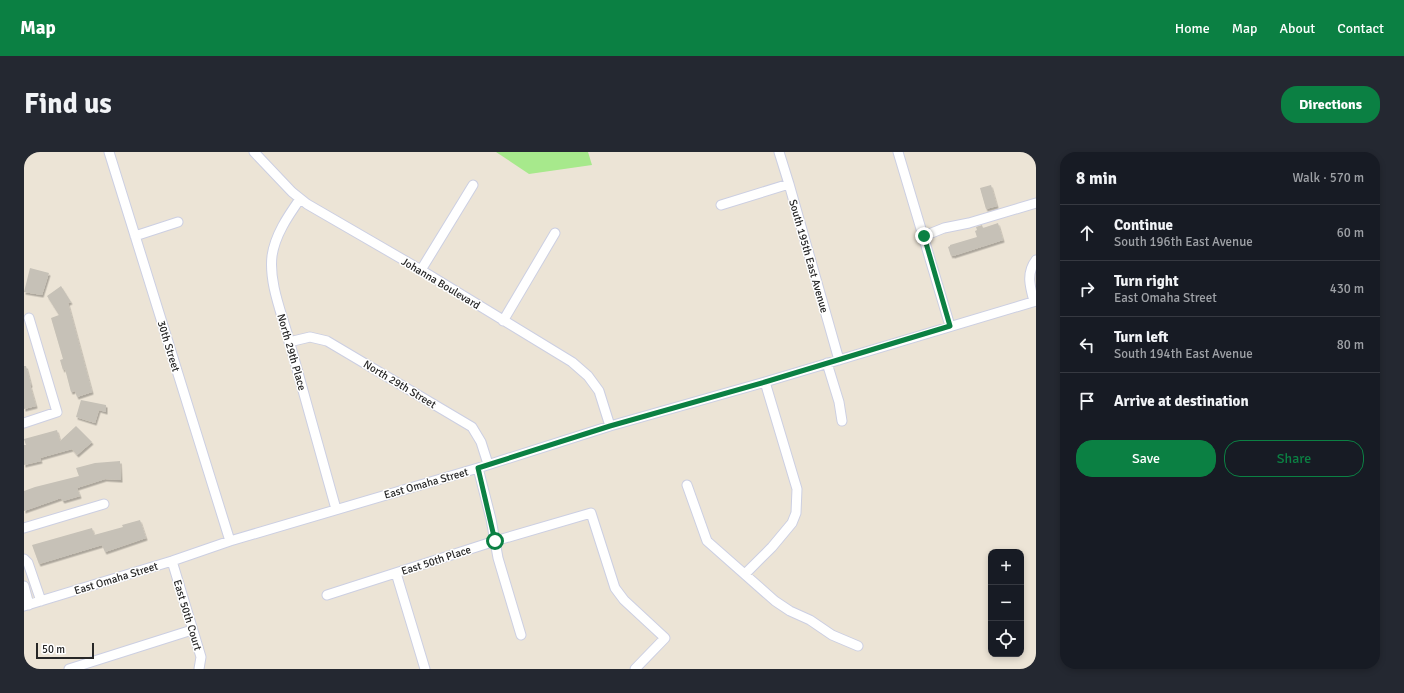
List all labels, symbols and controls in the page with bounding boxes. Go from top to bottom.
text: Map [20,16,56,40]
text: Home [1175,20,1210,37]
text: Map [1232,20,1257,37]
text: About [1279,20,1315,37]
text: Contact [1337,20,1384,37]
button: Directions [1281,86,1380,123]
text: Find us [24,87,112,121]
text: 8 min [1076,168,1117,189]
text: Walk · 570 m [1293,170,1364,186]
street label: South 195th East Avenue [786,198,831,314]
text: Continue [1114,216,1173,234]
icon: ahead [1076,222,1098,244]
text: 60 m [1337,225,1364,241]
route end [915,227,933,245]
text: South 196th East Avenue [1114,234,1253,250]
street label: Johanna Boulevard [399,255,483,312]
text: Turn right [1114,272,1179,290]
icon: right [1076,278,1098,300]
text: 430 m [1330,281,1364,297]
text: East Omaha Street [1114,290,1217,306]
street label: North 29th Place [274,312,309,392]
street label: 30th Street [155,319,182,373]
text: Turn left [1114,328,1168,346]
icon: left [1076,334,1098,356]
text: 80 m [1337,337,1364,353]
text: South 194th East Avenue [1114,346,1253,362]
street label: North 29th Street [361,358,439,411]
icon: arrive [1076,390,1098,412]
text: Arrive at destination [1114,392,1249,410]
button: Save [1076,440,1216,477]
button: Share [1224,440,1364,477]
street label: East Omaha Street [383,465,470,502]
route start [486,532,504,550]
street label: East 50th Place [400,543,473,578]
map controls [988,549,1024,657]
button: + [988,549,1024,585]
street label: East Omaha Street [73,559,160,597]
street label: East 50th Court [171,578,205,652]
button: − [988,585,1024,621]
button: locate [988,621,1024,657]
scale bar [36,641,94,660]
text: 50 m [42,643,65,656]

